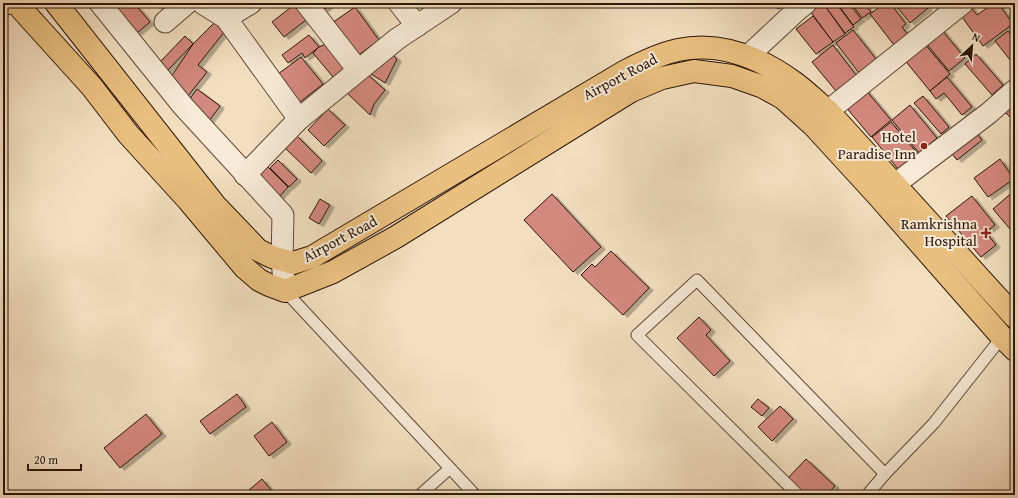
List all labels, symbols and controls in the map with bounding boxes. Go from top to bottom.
north arrow [952,26,992,66]
text: N [970,28,984,46]
street label: Airport Road [579,48,661,105]
place label: Hotel Paradise Inn [838,126,917,164]
marker: Hotel Paradise Inn [919,141,929,151]
street label: Airport Road [299,210,381,267]
place label: Ramkrishna Hospital [901,213,977,251]
marker: Ramkrishna Hospital [980,227,992,239]
scale bar [28,446,81,472]
text: 20 m [34,451,58,468]

